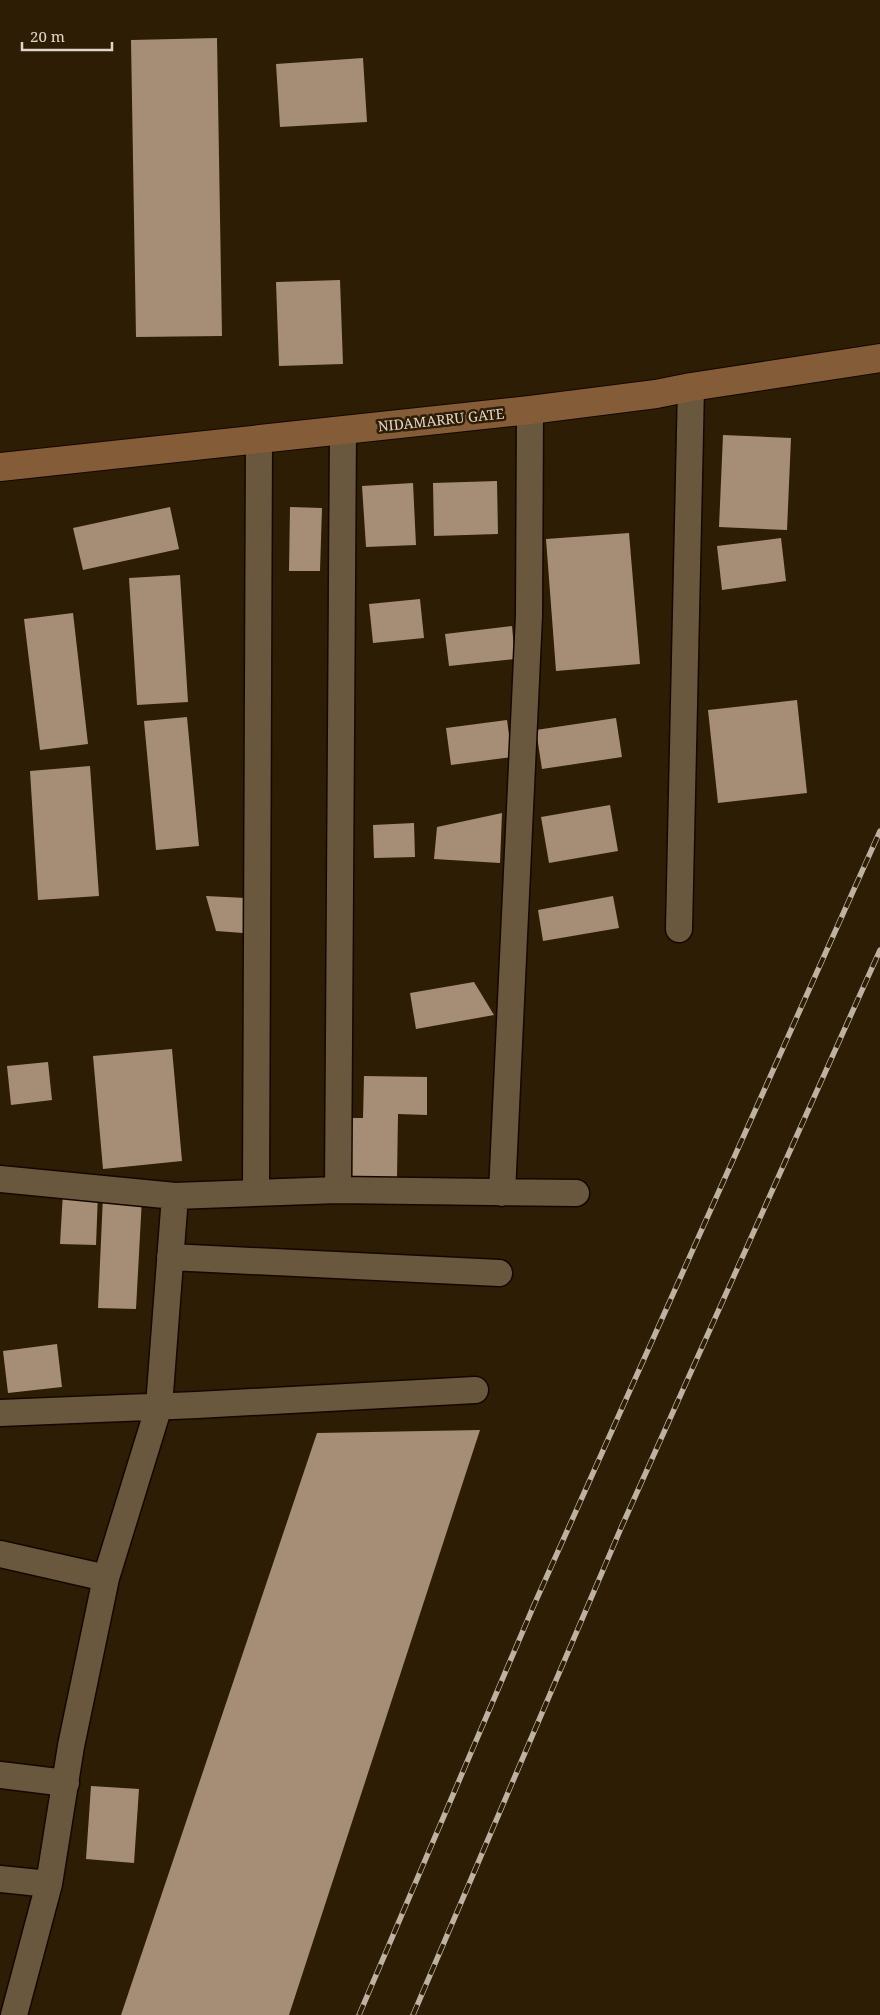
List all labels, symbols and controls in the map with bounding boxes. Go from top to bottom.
scale bar [22,20,112,52]
text: 20 m [30,26,65,46]
street label: NIDAMARRU GATE [377,403,505,436]

